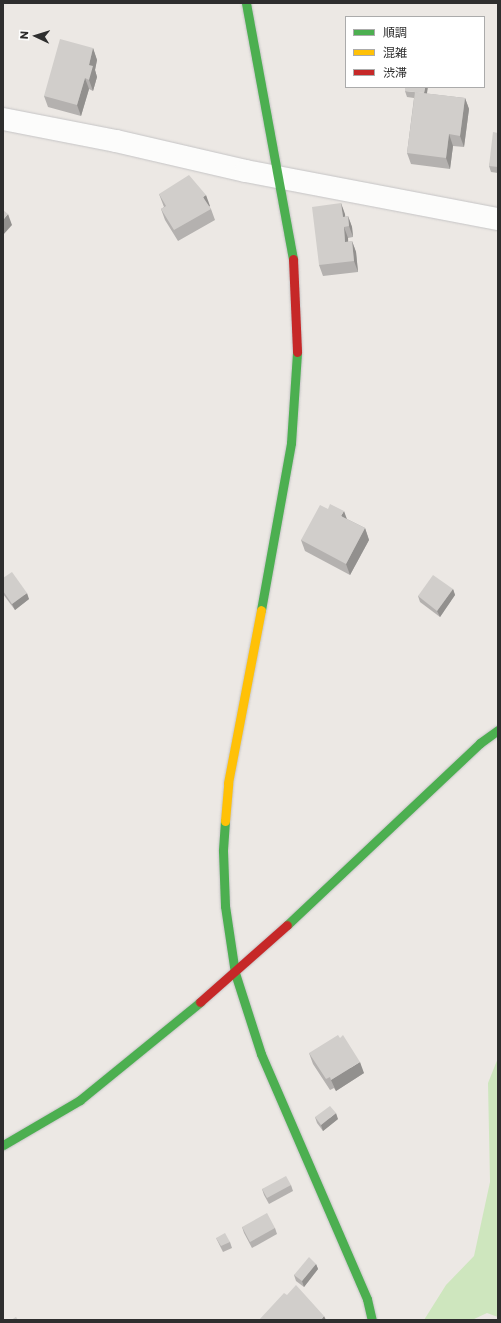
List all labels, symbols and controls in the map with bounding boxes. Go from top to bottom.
north arrow [16,16,56,56]
legend [345,16,485,88]
text: 順調 [383,24,407,41]
text: N [16,30,32,40]
text: 混雑 [383,44,407,61]
text: 渋滞 [383,64,407,81]

